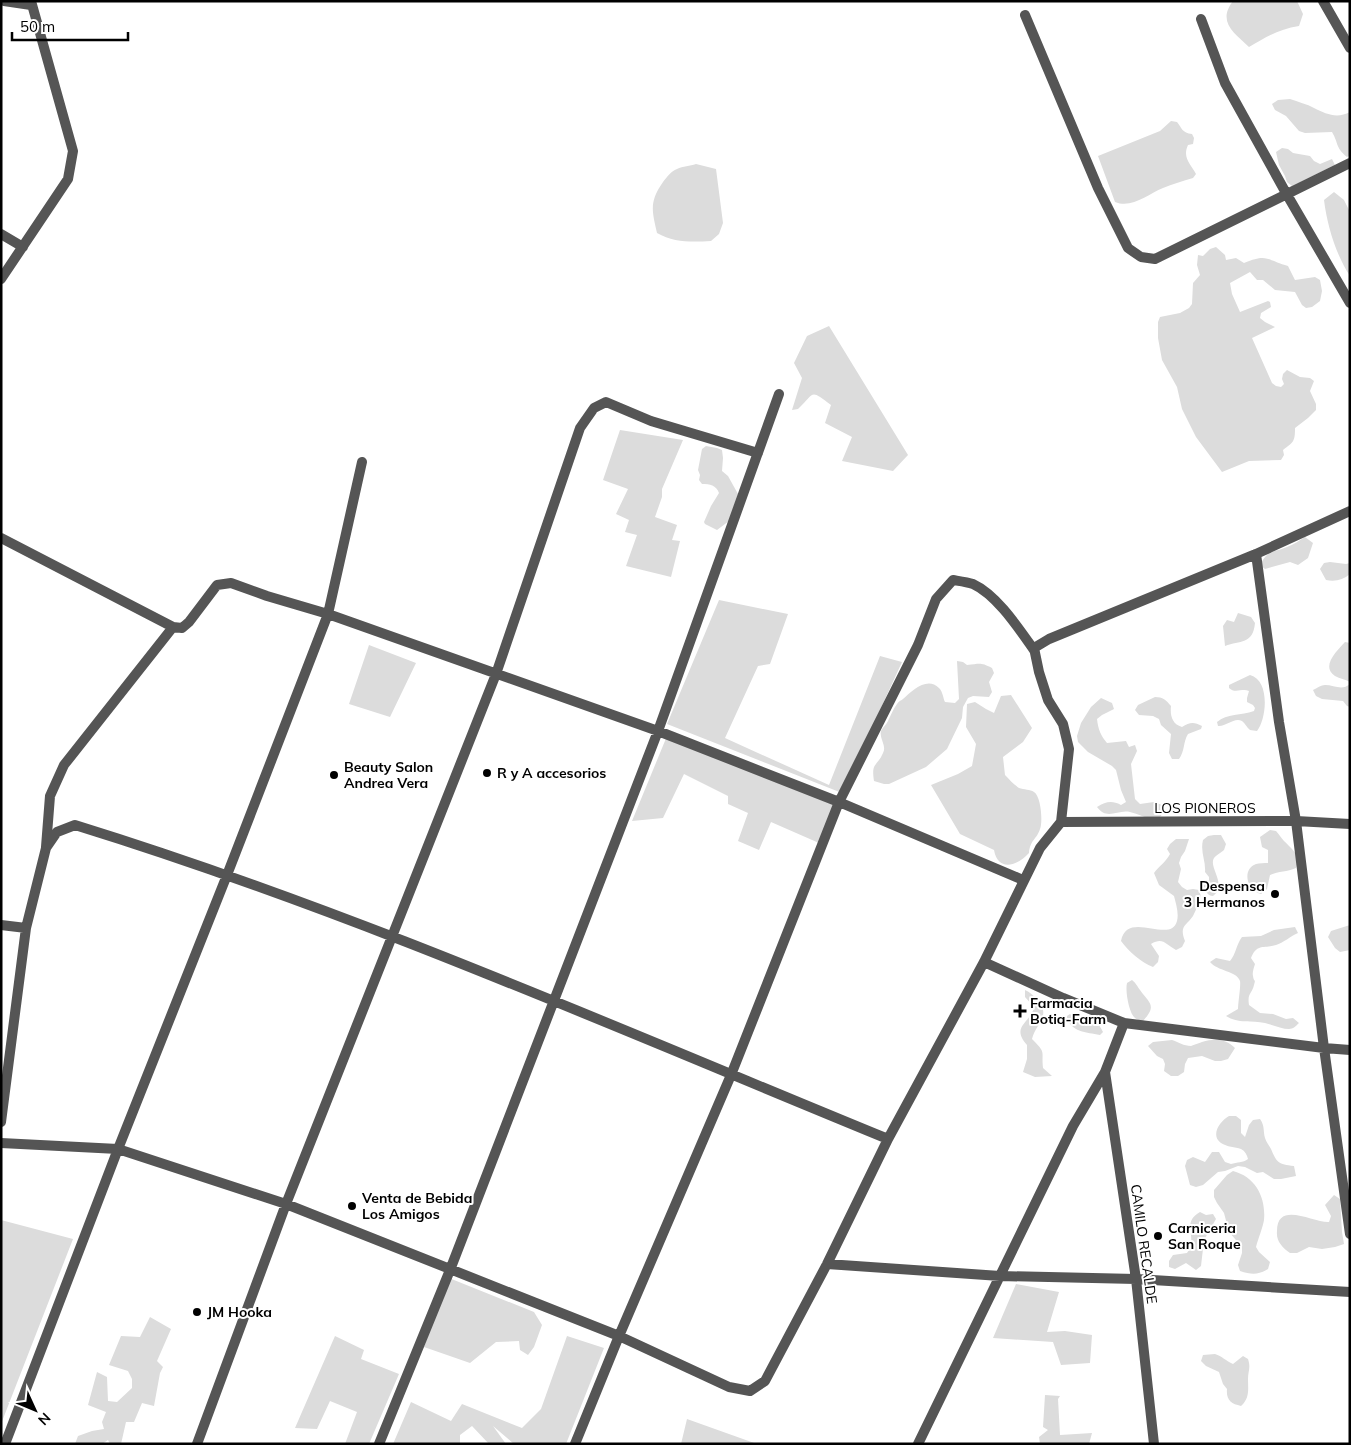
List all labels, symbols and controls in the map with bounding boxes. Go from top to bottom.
scale bar [12,10,129,42]
text: 50 m [20,17,55,36]
place label: Beauty Salon Andrea Vera [344,758,433,792]
place label: R y A accesorios [497,764,606,782]
marker: R y A accesorios [481,767,493,779]
marker: Beauty Salon Andrea Vera [328,769,340,781]
street label: LOS PIONEROS [1154,799,1256,817]
place label: Despensa 3 Hermanos [1184,877,1265,911]
marker: Despensa 3 Hermanos [1269,888,1281,900]
place label: Farmacia Botiq-Farm [1030,994,1106,1028]
marker: Farmacia Botiq-Farm [1014,1005,1026,1017]
street label: CAMILO RECALDE [1127,1183,1161,1305]
place label: Venta de Bebida Los Amigos [361,1189,472,1223]
marker: Venta de Bebida Los Amigos [346,1200,358,1212]
place label: Carniceria San Roque [1168,1219,1241,1253]
marker: Carniceria San Roque [1152,1230,1164,1242]
place label: JM Hooka [207,1303,272,1321]
marker: JM Hooka [191,1306,203,1318]
north arrow [10,1385,60,1435]
text: N [34,1409,54,1429]

